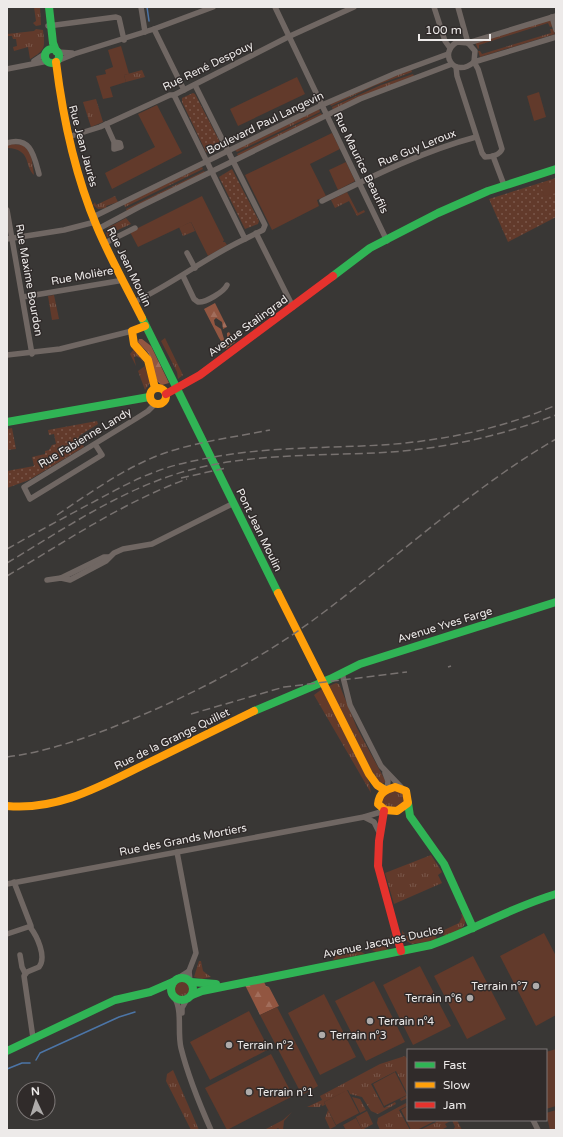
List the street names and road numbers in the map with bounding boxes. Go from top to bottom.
street label: Rue René Despouy [161,38,256,94]
street label: Boulevard Paul Langevin [204,89,326,157]
street label: Rue Jean Jaurès [66,104,100,188]
street label: Rue Maurice Beaufils [331,110,391,216]
street label: Rue Guy Leroux [376,126,458,170]
street label: Rue Maxime Bourdon [13,223,45,337]
street label: Rue Jean Moulin [104,225,154,309]
street label: Rue Molière [50,264,114,288]
street label: Avenue Stalingrad [206,293,291,359]
street label: Rue Fabienne Landy [36,405,134,471]
street label: Pont Jean Moulin [233,486,285,574]
street label: Avenue Yves Farge [396,604,494,646]
street label: Rue de la Grange Quillet [112,705,232,773]
street label: Rue des Grands Mortiers [118,821,248,859]
street label: Avenue Jacques Duclos [322,923,444,961]

